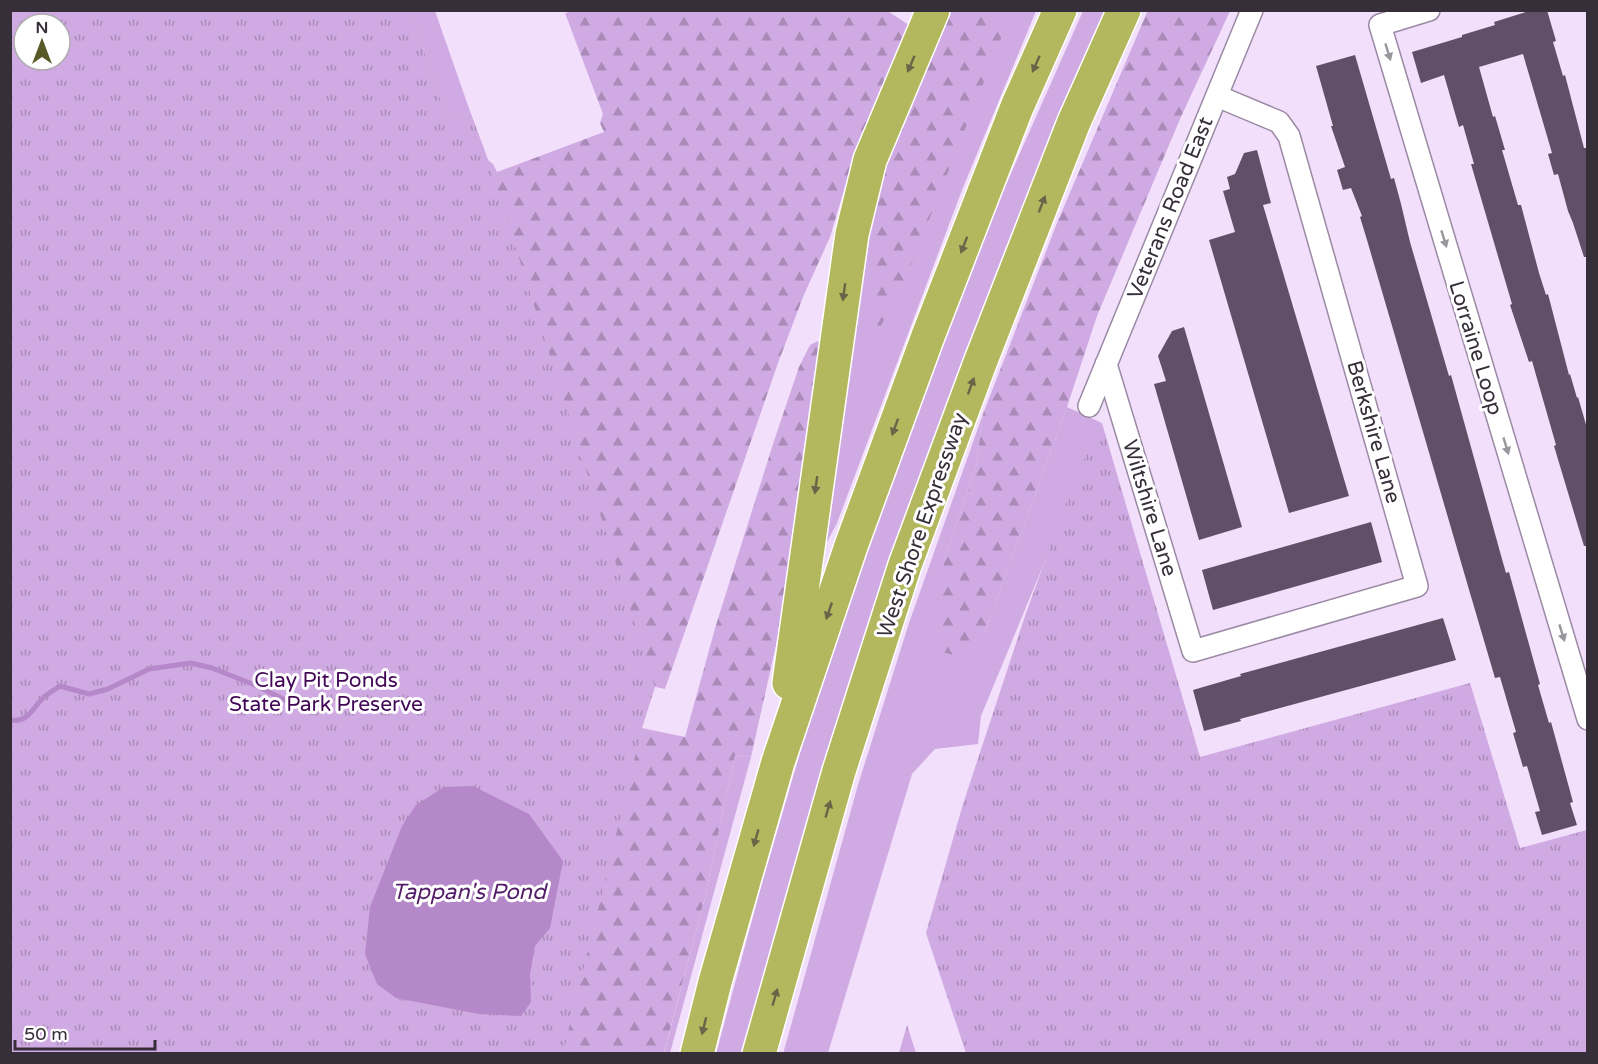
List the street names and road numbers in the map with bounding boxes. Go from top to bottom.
street label: Veterans Road East [1122,113,1218,303]
street label: Lorraine Loop [1443,278,1508,418]
street label: Berkshire Lane [1341,358,1406,507]
street label: West Shore Expressway [872,409,973,641]
street label: Wiltshire Lane [1117,437,1182,579]

